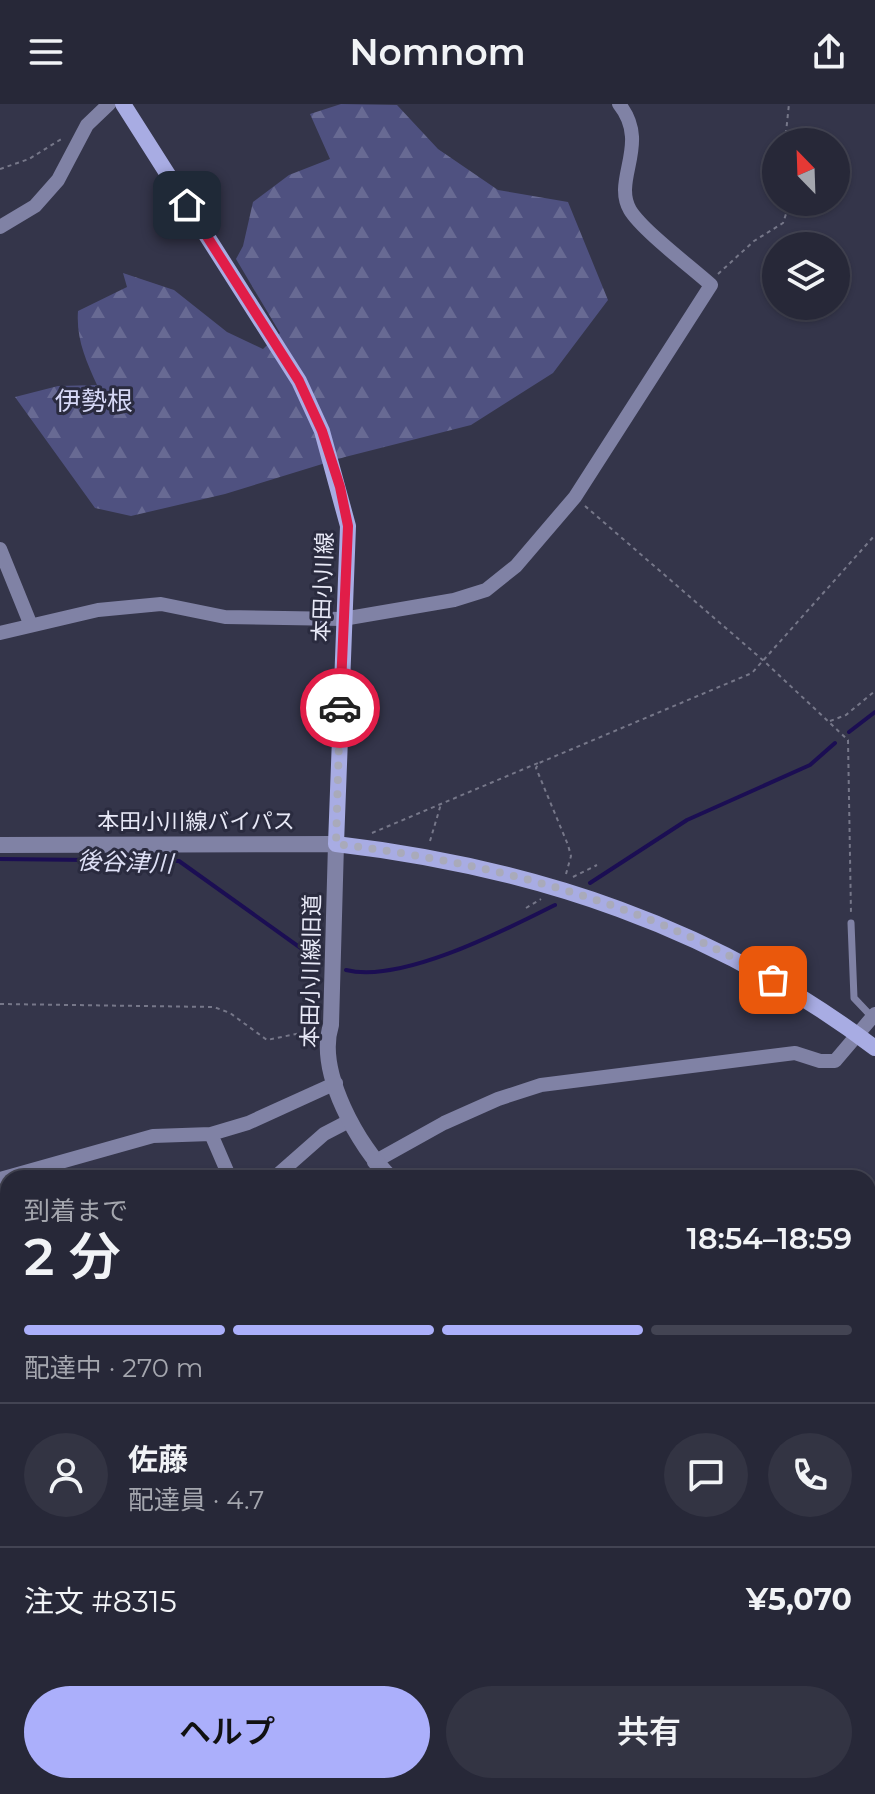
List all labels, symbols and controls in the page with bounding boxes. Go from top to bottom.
icon: menu [24,30,68,74]
text: Nomnom [349,30,526,74]
icon: share [807,30,851,74]
north arrow [762,128,850,216]
map controls [762,128,850,320]
pin [153,171,221,239]
icon: home [165,183,209,227]
button: layers [762,232,850,320]
district label: 伊勢根 [55,385,133,417]
street label: 本田小川線 [308,532,338,642]
courier [300,668,380,748]
icon: car [318,686,362,730]
street label: 本田小川線バイパス [97,808,295,835]
water label: 後谷津川 [77,846,176,878]
street label: 本田小川線旧道 [296,894,326,1048]
pin [739,946,807,1014]
icon: bag [751,958,795,1002]
text: 到着まで [24,1195,128,1227]
text: 18:54–18:59 [686,1220,852,1257]
text: 2 分 [24,1225,121,1288]
text: 配達中 · 270 m [24,1352,203,1384]
button: person [24,1433,108,1517]
button: chat [664,1433,748,1517]
button: phone [768,1433,852,1517]
text: 佐藤 [128,1441,188,1478]
text: 配達員 · 4.7 [128,1484,264,1516]
text: ¥5,070 [746,1581,852,1618]
text: 注文 #8315 [24,1583,177,1620]
button: ヘルプ [24,1686,430,1778]
button: 共有 [446,1686,852,1778]

